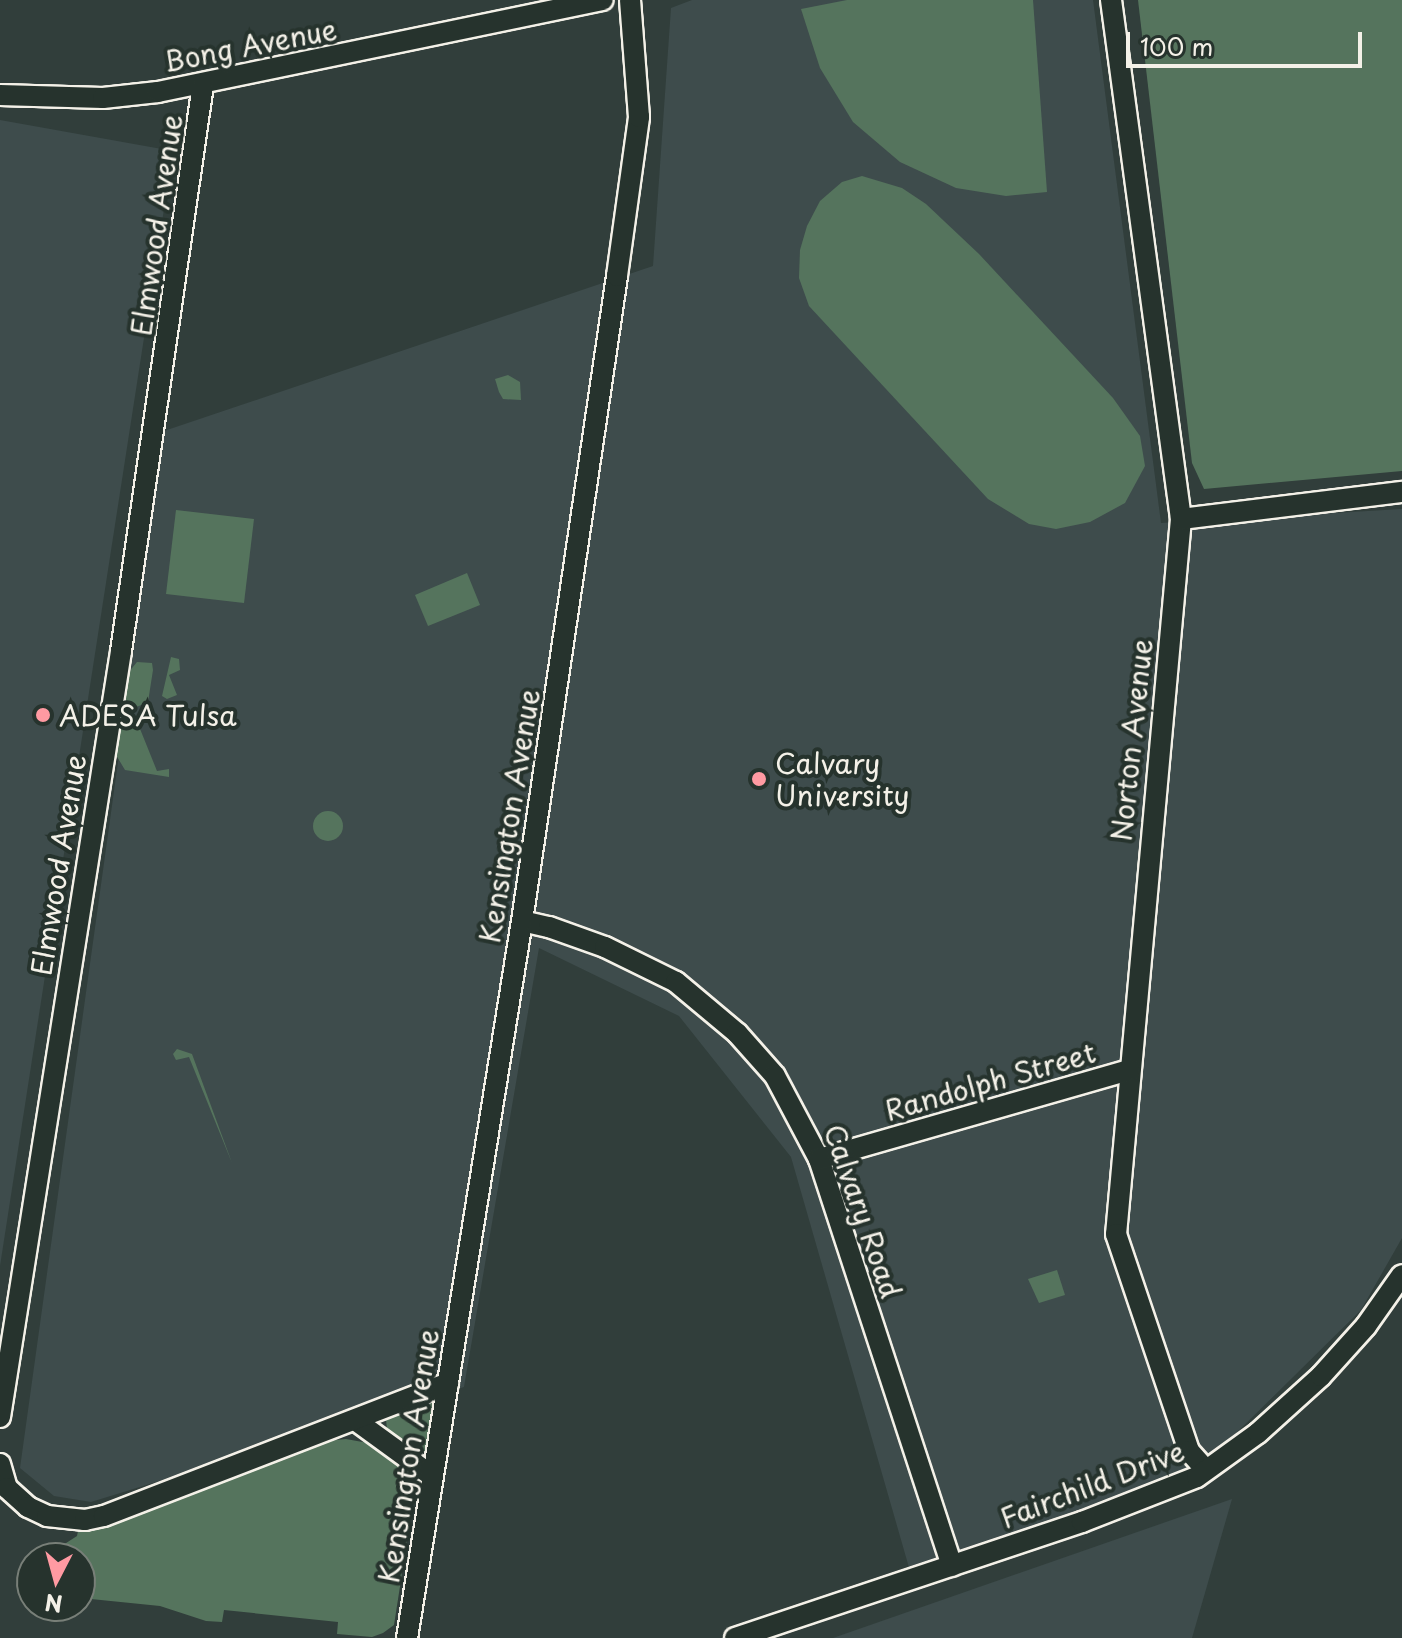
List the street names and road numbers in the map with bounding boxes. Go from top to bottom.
street label: Bong Avenue [162,12,338,78]
street label: Elmwood Avenue [124,112,188,338]
street label: Norton Avenue [1104,639,1158,841]
street label: Kensington Avenue [473,688,545,944]
street label: Elmwood Avenue [24,752,92,978]
street label: Randolph Street [880,1035,1100,1127]
street label: Calvary Road [817,1119,909,1303]
street label: Kensington Avenue [372,1328,444,1584]
street label: Fairchild Drive [994,1433,1190,1535]

